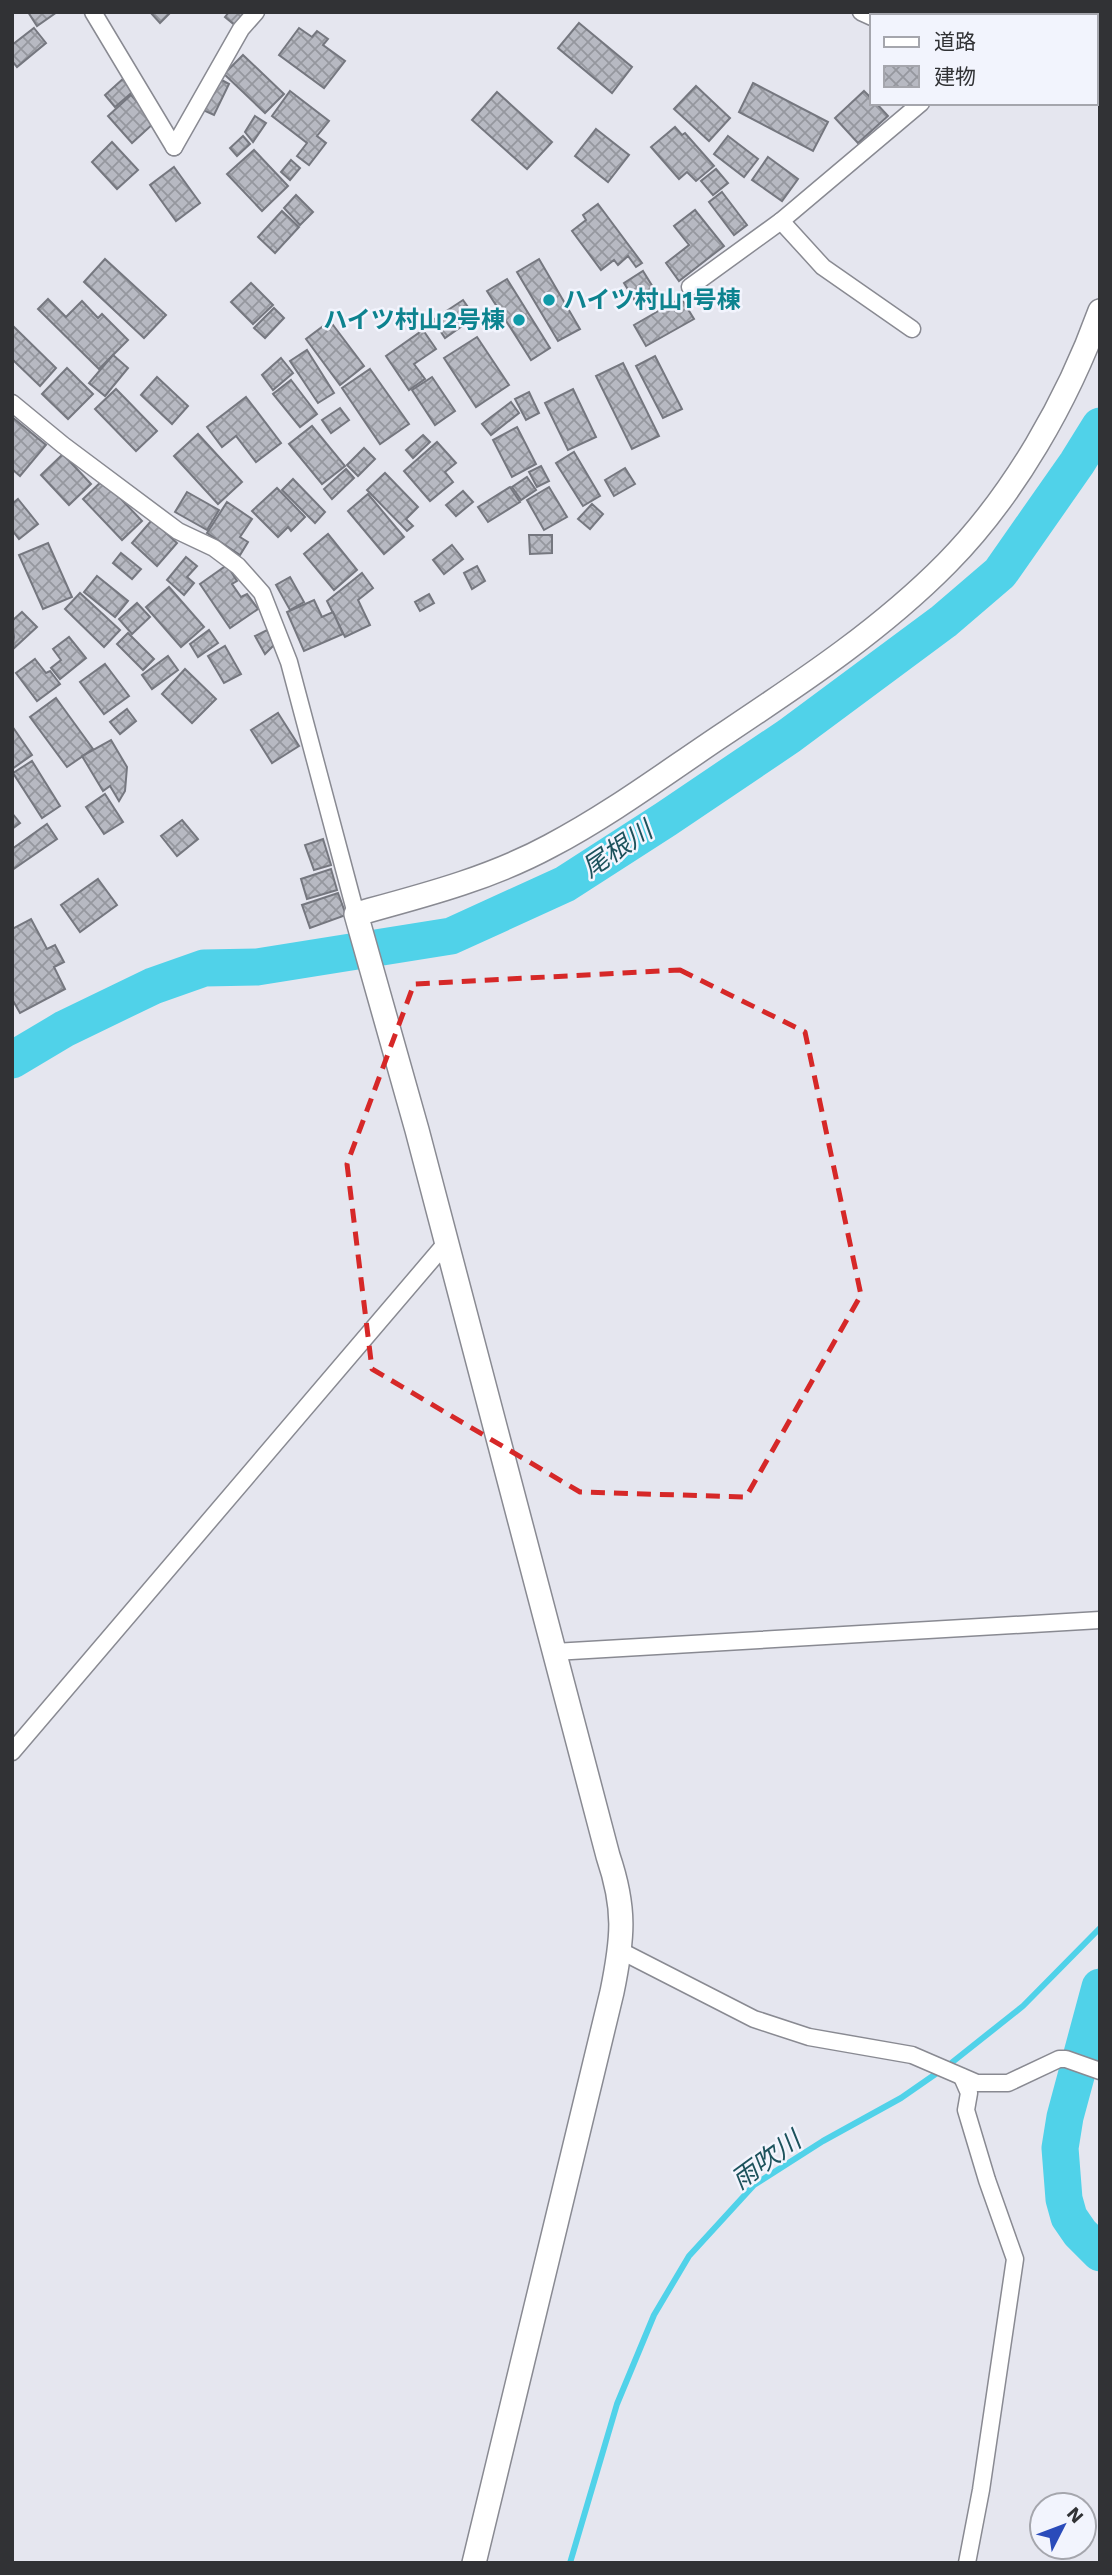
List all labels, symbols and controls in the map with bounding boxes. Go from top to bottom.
legend [870,14,1098,105]
text: 道路 [934,29,976,54]
text: 建物 [934,64,976,89]
place label: ハイツ村山1号棟 [563,286,741,314]
marker: ハイツ村山1号棟 [541,292,557,308]
place label: ハイツ村山2号棟 [323,306,505,334]
marker: ハイツ村山2号棟 [511,312,527,328]
water label: 尾根川 [576,813,660,883]
water label: 雨吹川 [726,2123,809,2195]
north arrow [1028,2491,1098,2561]
text: N [1062,2502,1089,2528]

